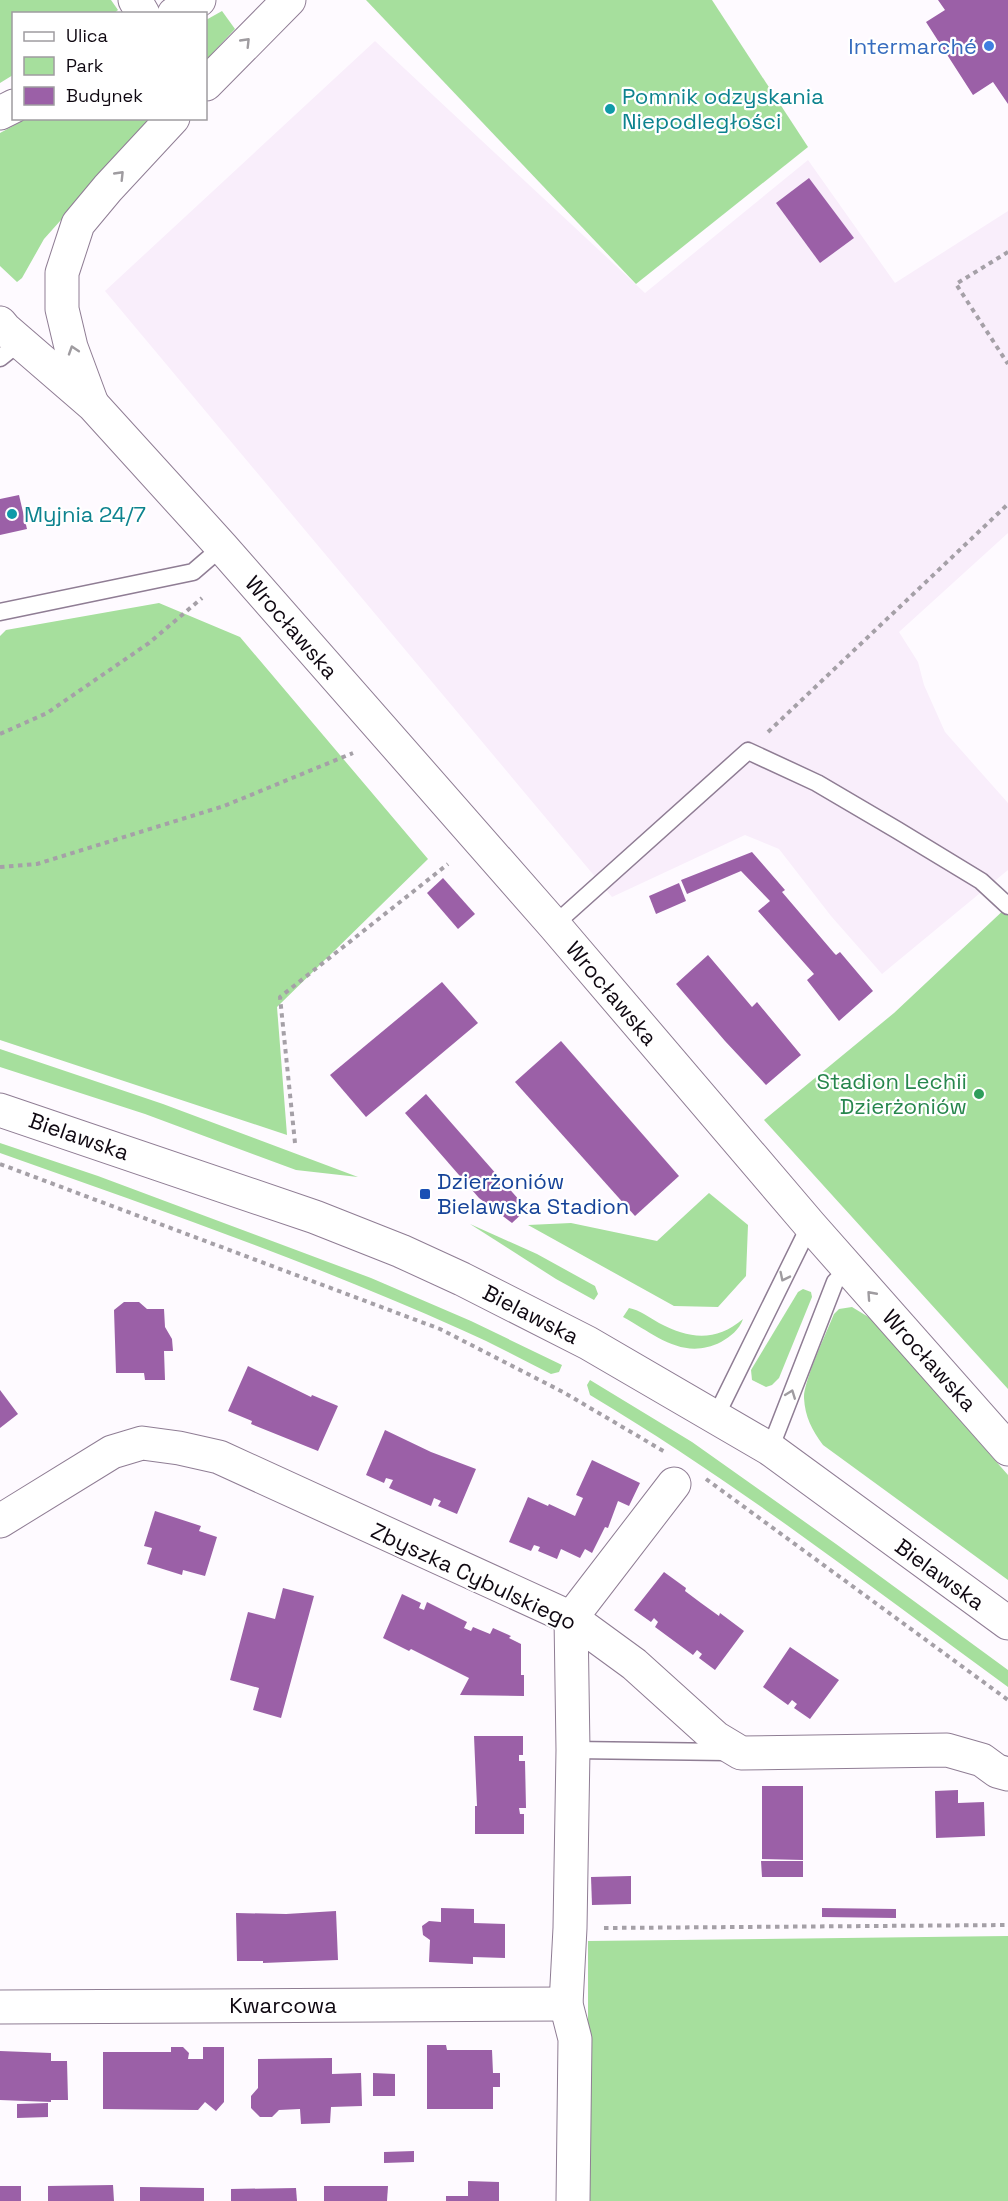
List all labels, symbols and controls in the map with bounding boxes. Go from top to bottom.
legend [12,12,207,120]
text: Ulica [66,24,108,47]
place label: Intermarché [848,32,977,60]
one-way arrow [239,39,250,50]
marker: Intermarché [982,39,996,53]
text: Park [66,54,104,77]
place label: Pomnik odzyskania Niepodległości [622,82,824,135]
text: Budynek [66,84,143,107]
marker: Pomnik odzyskania Niepodległości [603,102,617,116]
one-way arrow [113,171,124,182]
one-way arrow [67,345,80,356]
place label: Myjnia 24/7 [24,500,146,528]
marker: Myjnia 24/7 [5,507,19,521]
street label: Wrocławska [240,570,345,685]
street label: Wrocławska [560,935,664,1051]
place label: Stadion Lechii Dzierżoniów [816,1067,967,1120]
marker: Stadion Lechii Dzierżoniów [972,1087,986,1101]
street label: Bielawska [25,1106,133,1166]
place label: Dzierżoniów Bielawska Stadion [437,1167,629,1220]
marker: Dzierżoniów Bielawska Stadion [418,1187,432,1201]
one-way arrow [780,1271,792,1282]
street label: Bielawska [478,1278,584,1350]
one-way arrow [867,1291,878,1302]
street label: Wrocławska [877,1303,983,1417]
one-way arrow [784,1389,797,1400]
street label: Zbyszka Cybulskiego [367,1516,581,1636]
street label: Bielawska [890,1532,991,1616]
street label: Kwarcowa [229,1991,337,2019]

